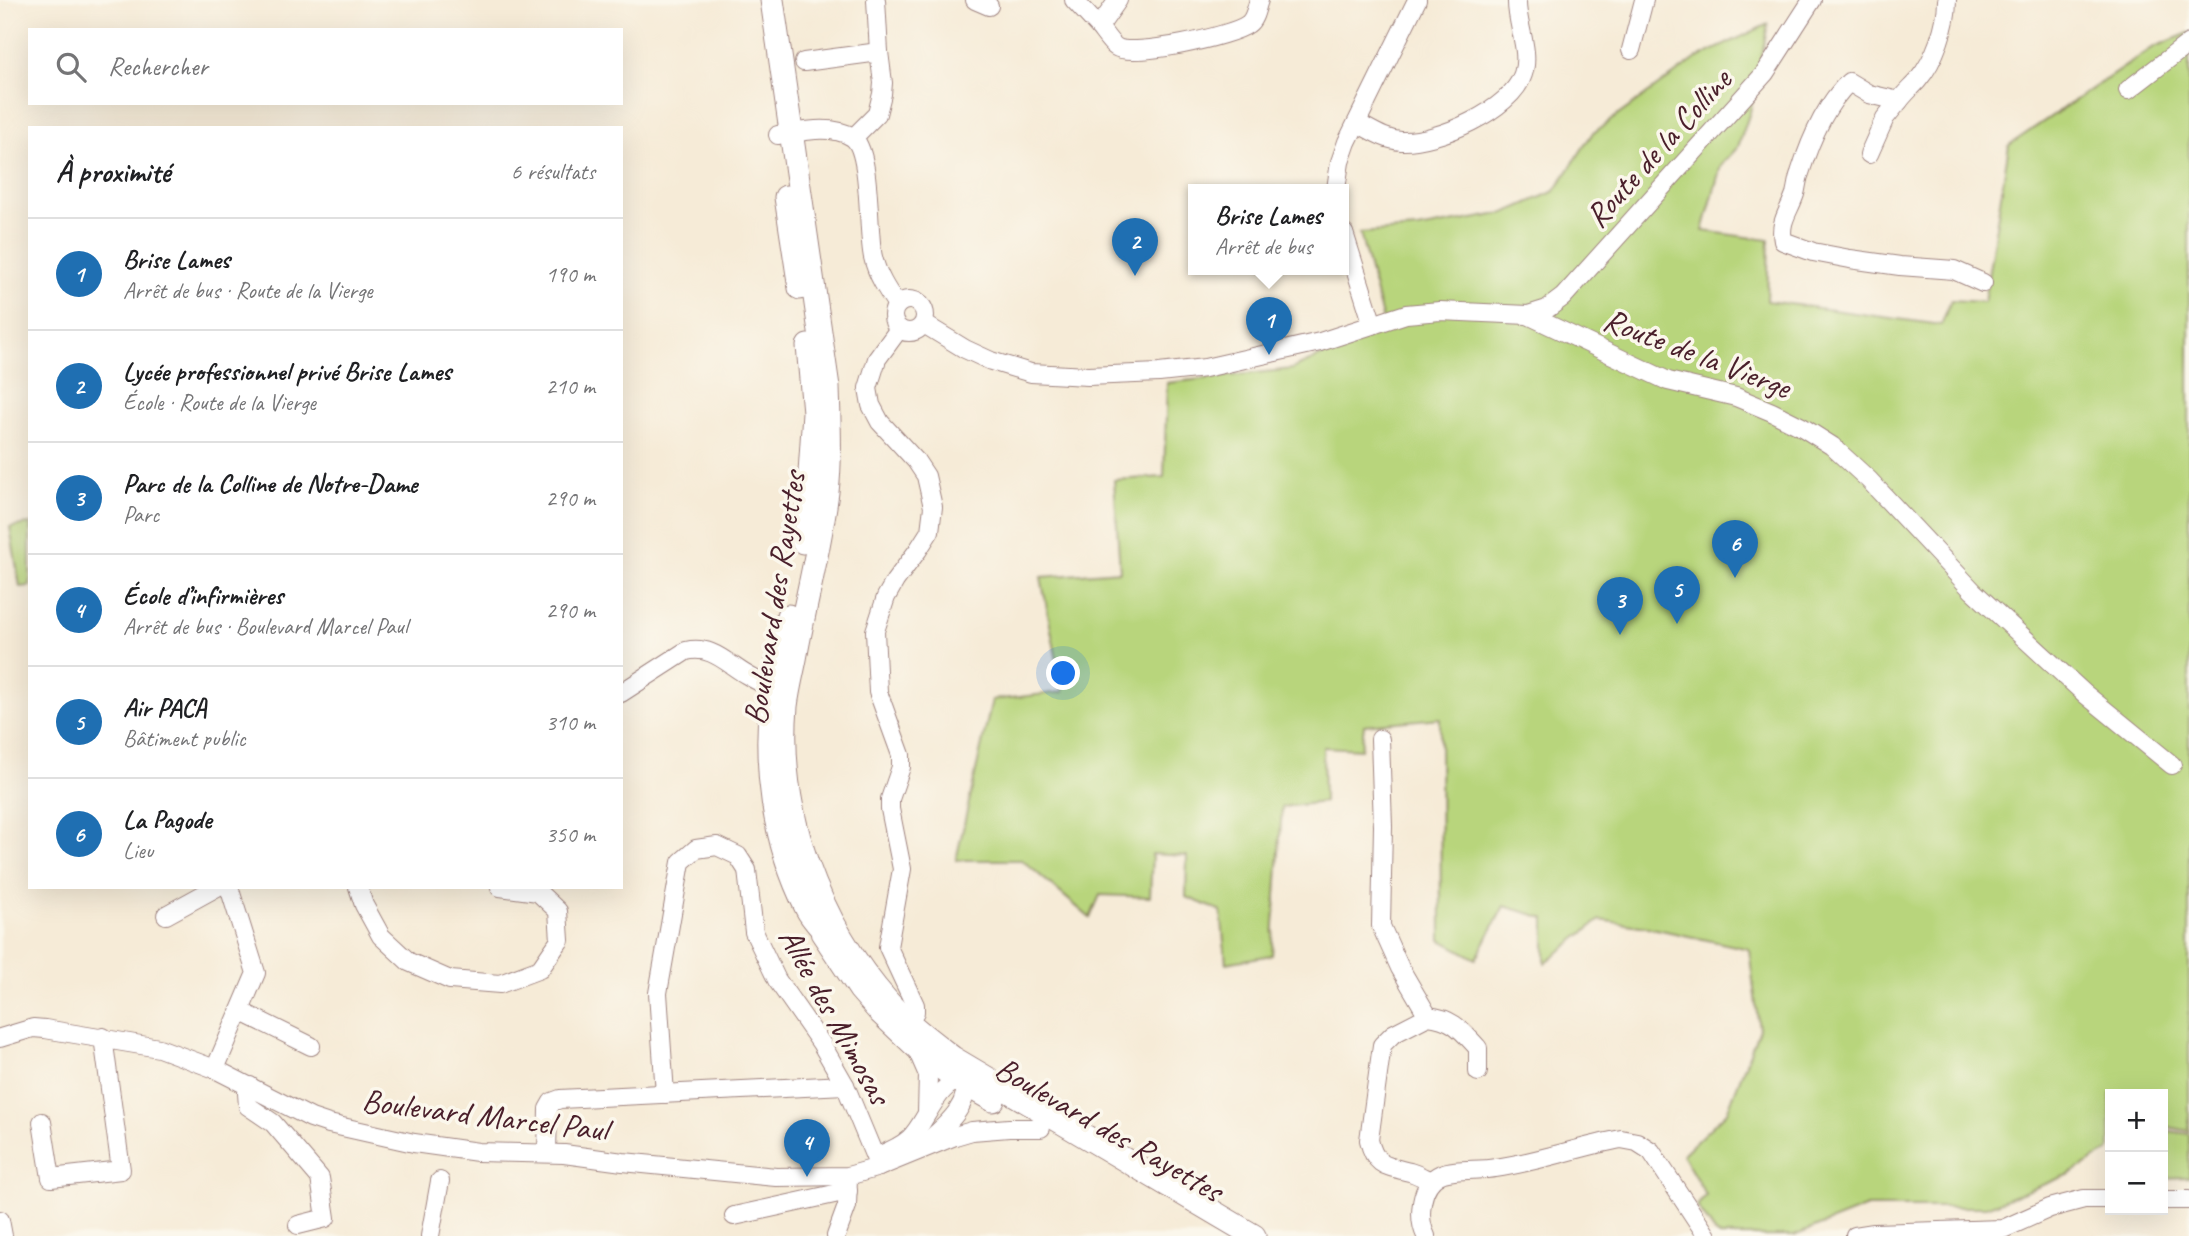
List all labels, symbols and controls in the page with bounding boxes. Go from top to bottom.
search box [28,28,623,105]
icon: search [52,48,90,86]
text: Rechercher [108,50,208,83]
street label: Route de la Colline [1576,58,1742,236]
text: À proximité [56,153,170,191]
text: 6 résultats [511,157,595,186]
popup [1188,184,1349,275]
text: Brise Lames [1215,199,1322,232]
pin: 2 [1112,218,1158,276]
text: Arrêt de bus [1215,232,1312,261]
text: Brise Lames [123,243,230,276]
text: 1 [74,260,84,289]
text: 190 m [546,260,595,289]
text: Arrêt de bus · Route de la Vierge [123,276,373,305]
pin: 1 [1246,297,1292,355]
street label: Route de la Vierge [1598,298,1798,409]
text: Lycée professionnel privé Brise Lames [123,355,451,388]
text: 2 [74,372,84,401]
text: 210 m [546,372,595,401]
text: École · Route de la Vierge [123,388,316,417]
street label: Boulevard des Rayettes [733,466,815,727]
text: Parc de la Colline de Notre-Dame [123,467,417,500]
text: 3 [74,484,84,513]
text: 290 m [546,484,595,513]
text: Parc [123,500,159,529]
pin: 6 [1712,520,1758,578]
pin: 5 [1654,566,1700,624]
pin: 3 [1597,577,1643,635]
text: École d’infirmières [123,579,283,612]
text: 4 [74,596,84,625]
text: 290 m [546,596,595,625]
text: Arrêt de bus · Boulevard Marcel Paul [123,612,408,641]
your location [1046,656,1080,690]
text: Air PACA [123,691,206,724]
text: 5 [74,708,84,737]
text: 310 m [546,708,595,737]
text: Bâtiment public [123,724,246,753]
text: La Pagode [123,803,211,836]
text: 6 [74,820,84,849]
text: 350 m [546,820,595,849]
text: Lieu [123,836,153,865]
street label: Allée des Mimosas [769,920,902,1114]
street label: Boulevard des Rayettes [988,1047,1233,1212]
street label: Boulevard Marcel Paul [360,1079,616,1152]
map controls [2105,1089,2168,1215]
button: + [2105,1089,2168,1152]
pin: 4 [784,1119,830,1177]
button: − [2105,1152,2168,1215]

